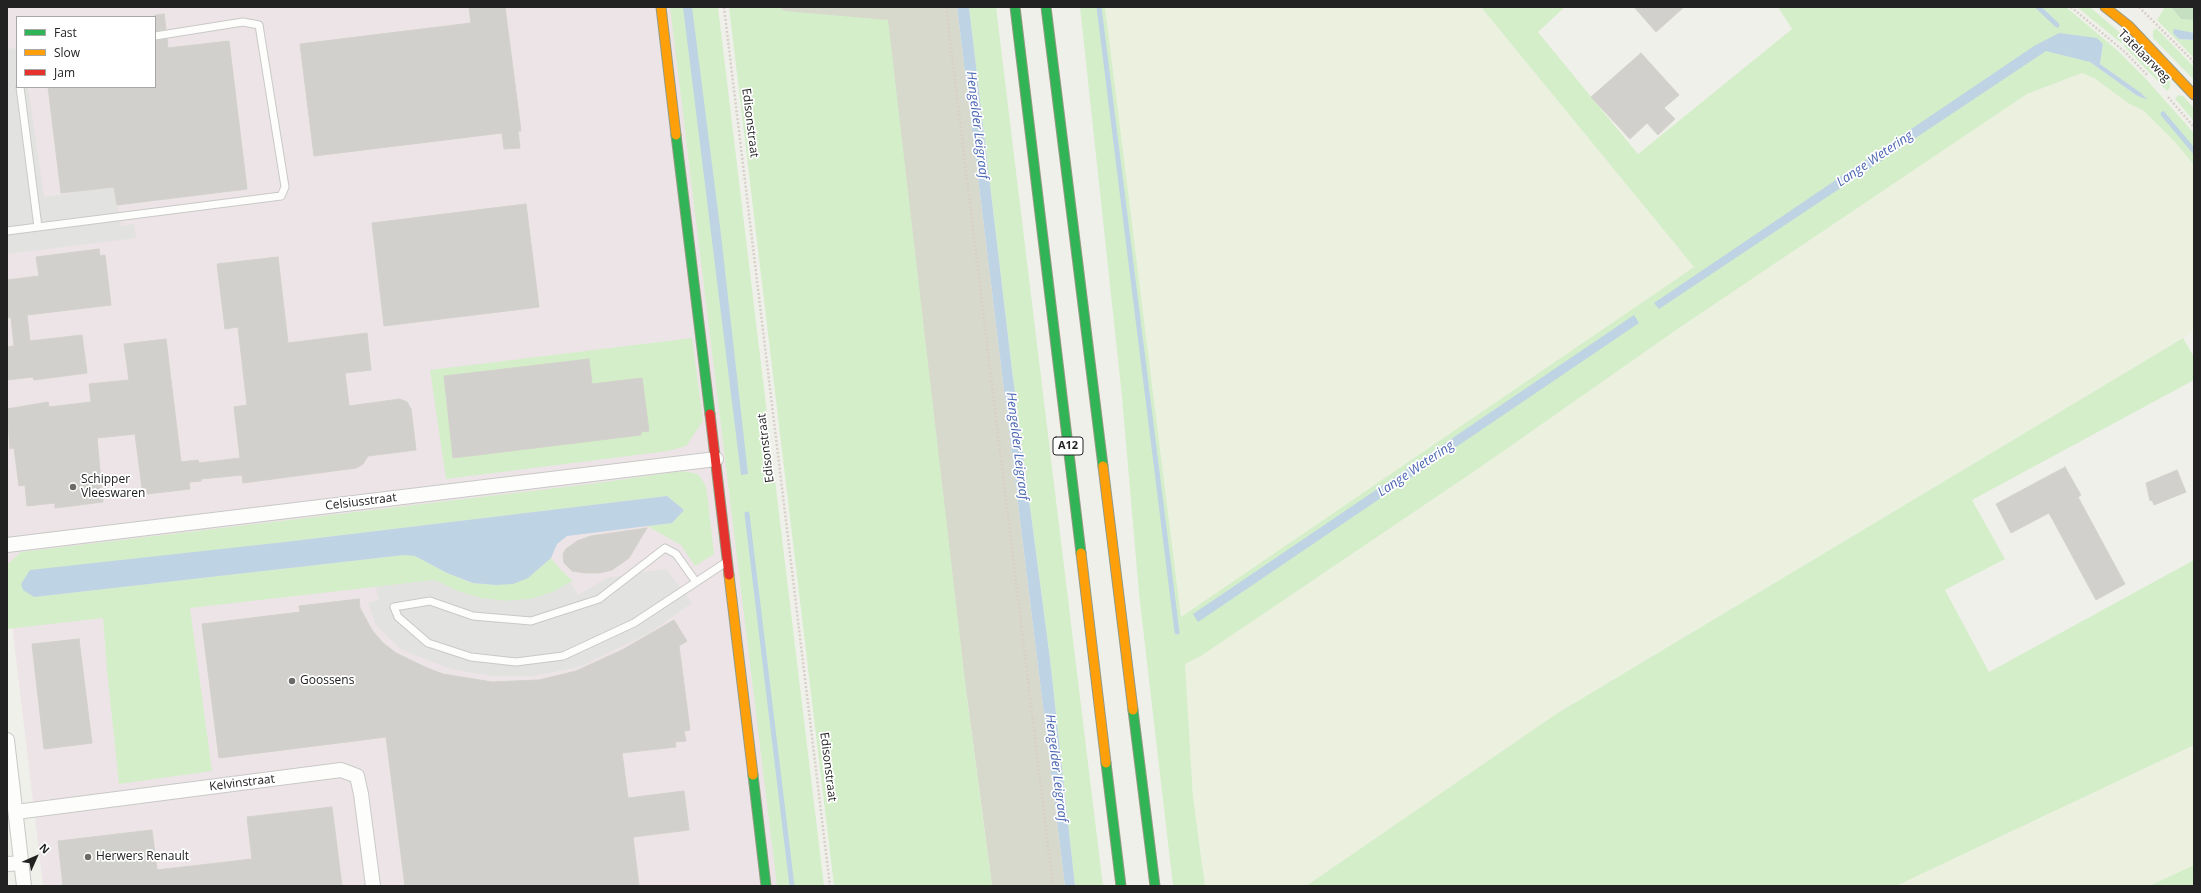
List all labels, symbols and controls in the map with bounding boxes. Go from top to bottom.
legend [16,16,156,88]
text: Fast [54,24,77,41]
street label: Tatelaarweg [2115,27,2173,85]
text: Slow [54,44,80,61]
text: Jam [54,64,75,81]
water label: Hengelder Leigraaf [963,70,991,180]
street label: Edisonstraat [739,87,761,159]
water label: Lange Wetering [1834,128,1916,190]
water label: Hengelder Leigraaf [1003,391,1031,501]
street label: Edisonstraat [755,412,777,484]
road number: A12 [1053,437,1083,455]
water label: Lange Wetering [1375,438,1457,500]
place label: Schipper Vleeswaren [81,473,145,501]
marker: Schipper Vleeswaren [68,482,78,492]
street label: Celsiusstraat [325,490,397,514]
place label: Goossens [300,674,354,688]
marker: Goossens [287,676,297,686]
water label: Hengelder Leigraaf [1042,713,1070,823]
street label: Edisonstraat [817,731,839,803]
street label: Kelvinstraat [208,772,276,794]
north arrow [16,837,56,877]
text: N [36,840,53,857]
place label: Herwers Renault [96,850,189,864]
marker: Herwers Renault [83,852,93,862]

